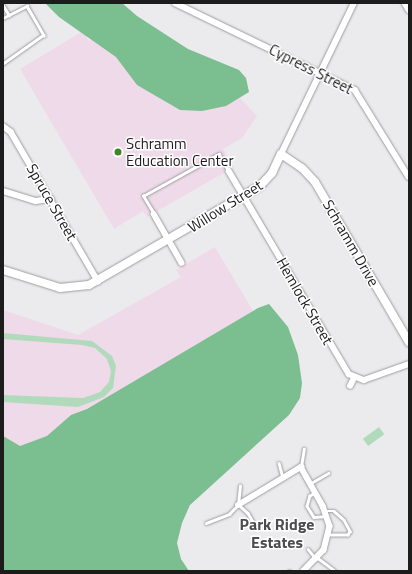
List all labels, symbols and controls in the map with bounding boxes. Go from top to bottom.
street label: Cypress Street [266,40,356,98]
place label: Schramm Education Center [126,134,234,169]
marker: Schramm Education Center [113,147,123,157]
street label: Spruce Street [23,161,81,243]
street label: Willow Street [184,176,266,236]
street label: Schramm Drive [319,197,383,289]
street label: Hemlock Street [273,254,337,348]
district label: Park Ridge Estates [240,514,314,552]

